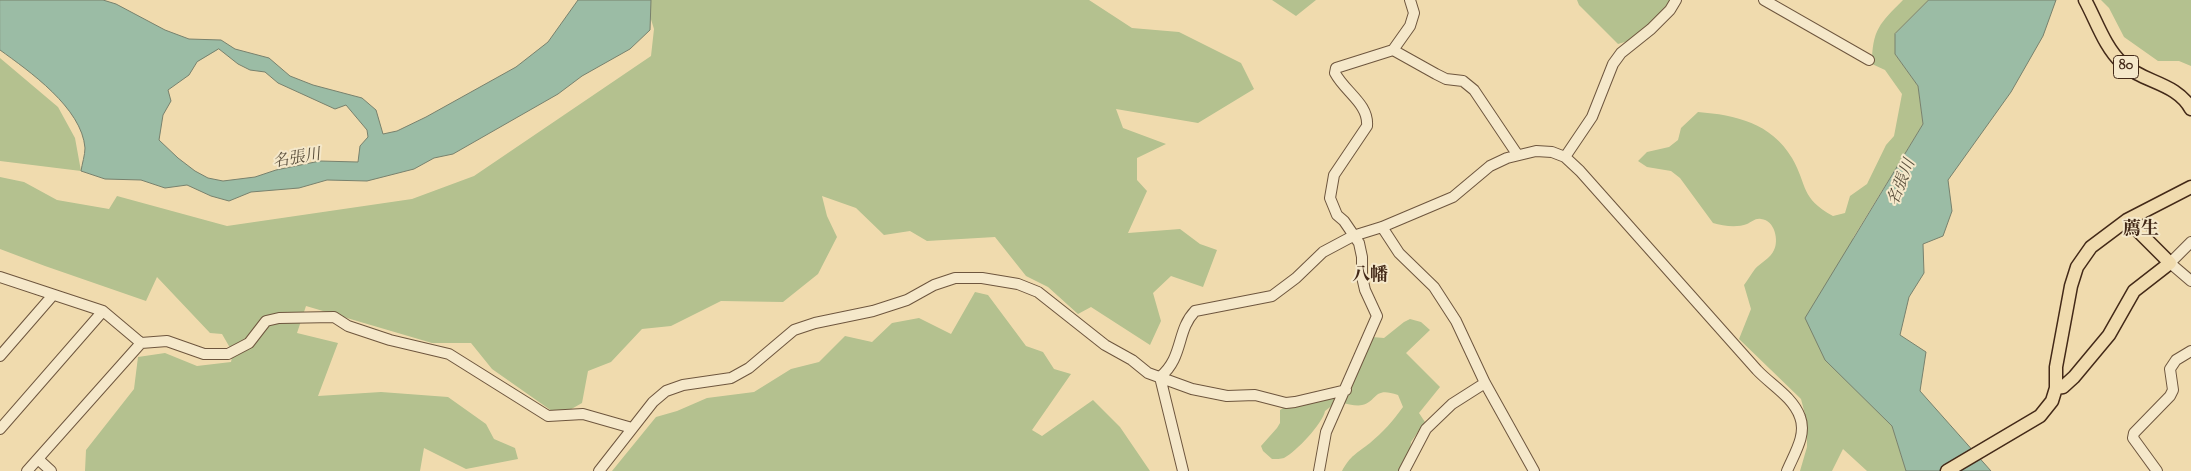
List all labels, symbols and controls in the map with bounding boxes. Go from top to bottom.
road number: 80 [2114,56,2138,78]
water label: 名張川 [272,146,322,174]
water label: 名張川 [1885,157,1921,209]
district label: 薦生 [2123,220,2159,242]
district label: 八幡 [1352,266,1388,288]

